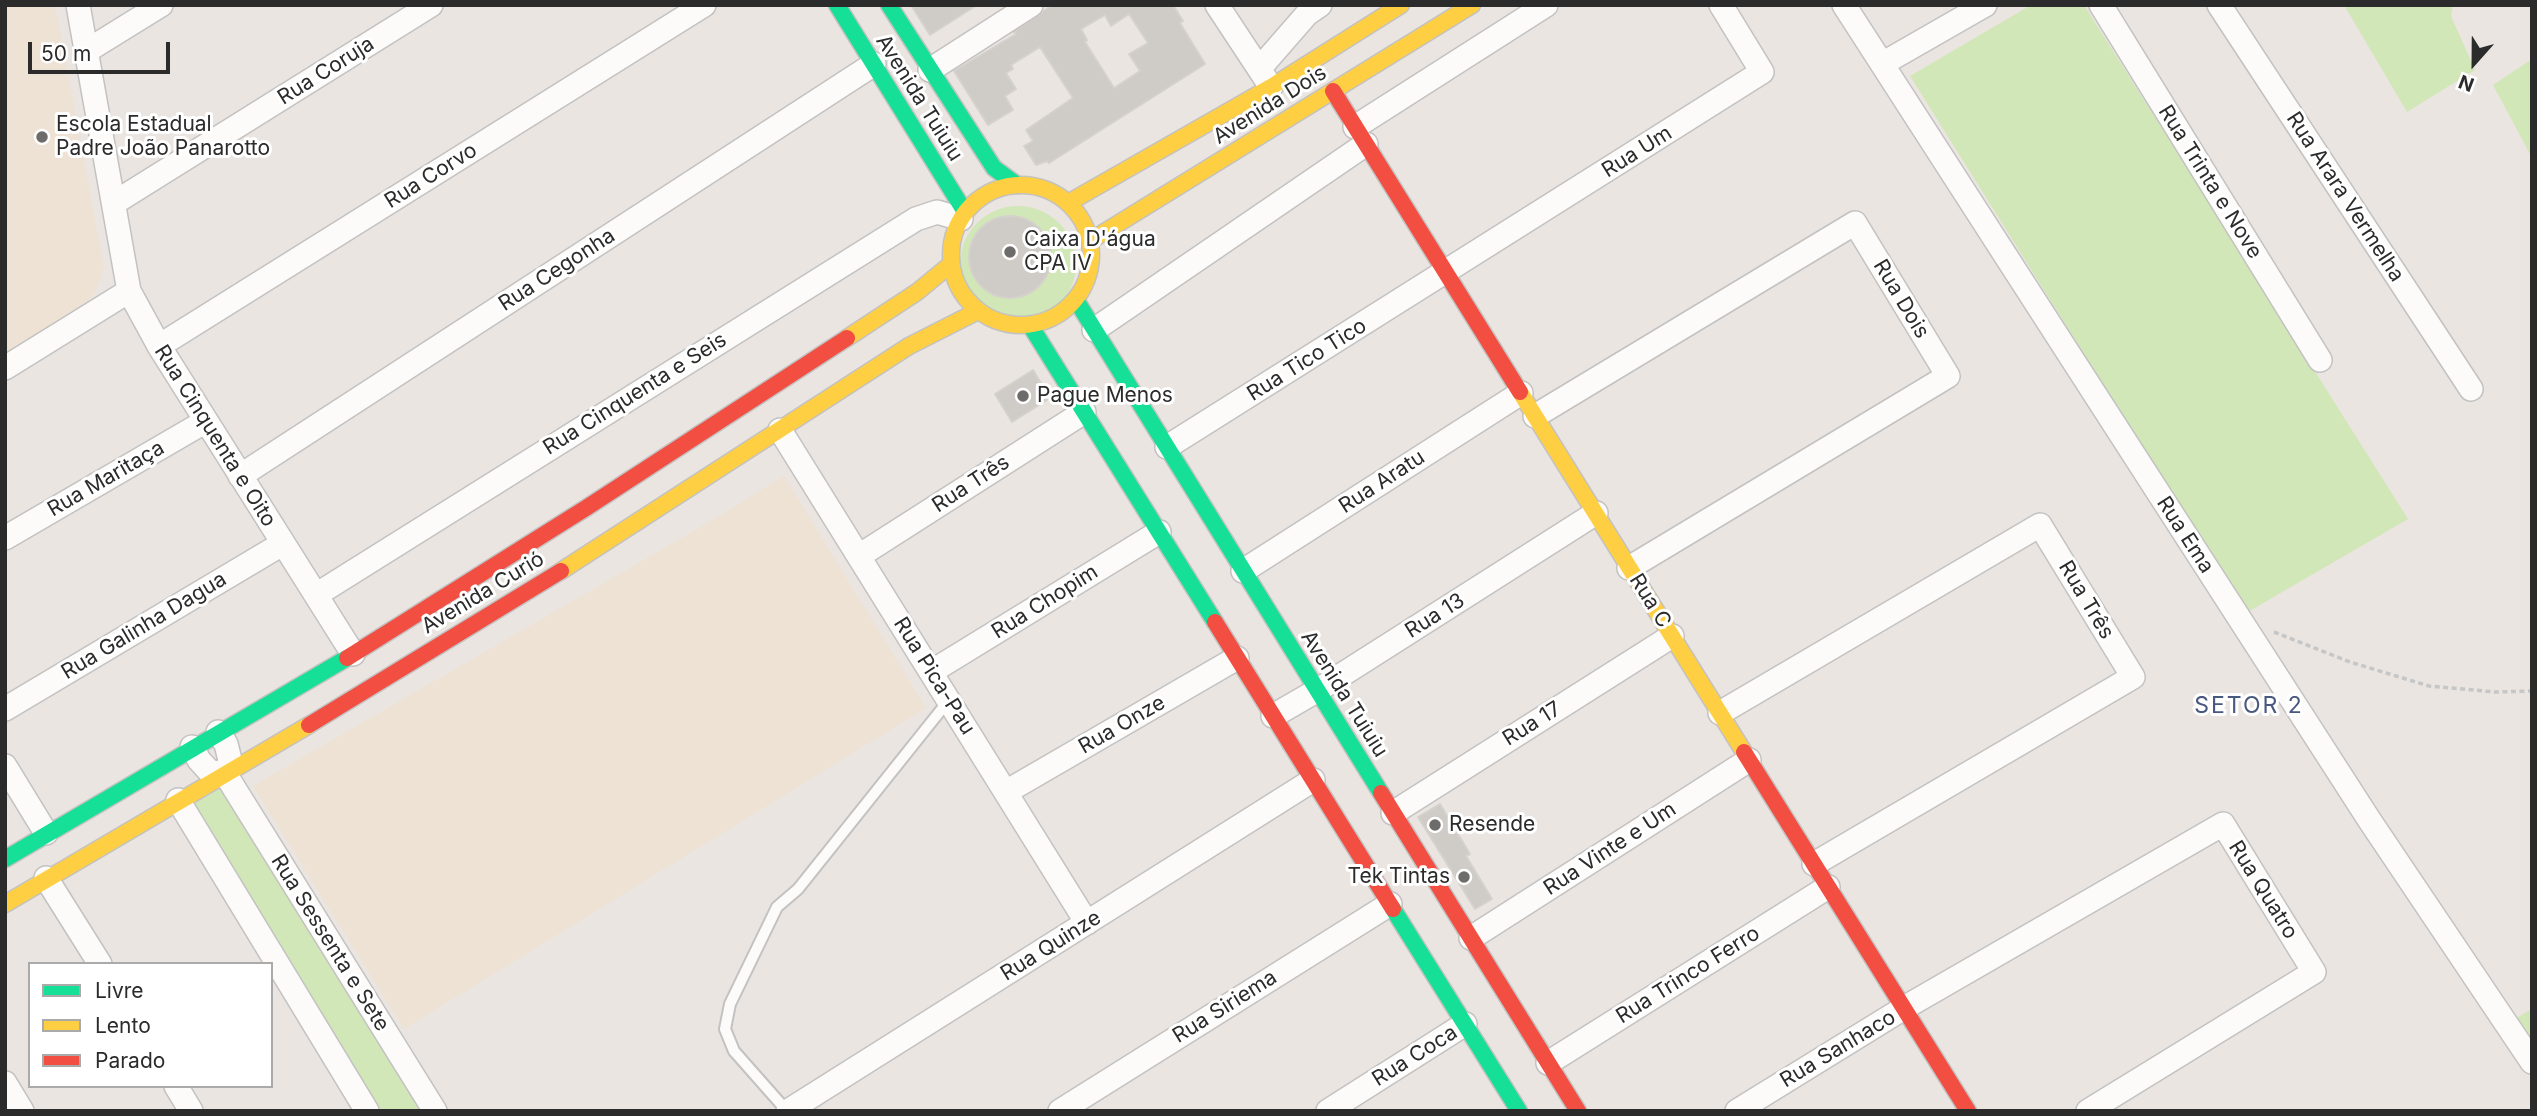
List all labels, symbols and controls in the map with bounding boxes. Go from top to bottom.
scale bar [32,28,173,72]
north arrow [2439,28,2509,98]
street label: Avenida Tuiuiu [870,30,968,166]
street label: Rua Coruja [273,31,379,111]
text: 50 m [41,41,91,66]
street label: Avenida Dois [1209,60,1331,150]
text: N [2455,70,2477,96]
street label: Rua Trinta e Nove [2153,101,2267,263]
street label: Rua Arara Vermelha [2281,107,2409,287]
place label: Escola Estadual Padre João Panarotto [56,112,270,162]
street label: Rua Um [1597,121,1677,183]
marker: Escola Estadual Padre João Panarotto [34,129,50,145]
street label: Rua Corvo [380,138,482,214]
street label: Rua Cegonha [494,223,620,317]
place label: Caixa D'água CPA IV [1024,227,1156,277]
marker: Caixa D'água CPA IV [1002,244,1018,260]
street label: Rua Dois [1868,255,1934,343]
street label: Rua Tico Tico [1243,313,1371,407]
street label: Rua Cinquenta e Seis [539,327,731,461]
street label: Rua Cinquenta e Oito [149,340,281,532]
place label: Pague Menos [1037,383,1173,409]
marker: Pague Menos [1015,388,1031,404]
street label: Rua Maritaça [43,435,169,523]
street label: Rua Aratu [1334,445,1430,519]
street label: Rua Três [928,450,1014,518]
street label: Rua Ema [2151,492,2219,578]
street label: Avenida Curió [417,547,549,639]
street label: Rua Três [2053,556,2119,644]
street label: Rua Chopim [987,559,1103,645]
street label: Rua Galinha Dagua [57,567,231,685]
street label: Rua C [1624,569,1676,633]
street label: Rua 13 [1401,588,1469,644]
street label: Rua Pica-Pau [888,613,980,739]
street label: Avenida Tuiuiu [1295,626,1393,762]
street label: Rua Onze [1074,690,1170,760]
district label: SETOR 2 [2195,692,2303,720]
street label: Rua 17 [1498,696,1566,752]
street label: Rua Vinte e Um [1539,797,1681,901]
place label: Resende [1449,812,1535,838]
marker: Resende [1427,817,1443,833]
street label: Rua Quatro [2223,836,2303,944]
street label: Rua Sessenta e Sete [265,850,395,1036]
place label: Tek Tintas [1348,864,1450,890]
marker: Tek Tintas [1456,869,1472,885]
street label: Rua Quinze [996,905,1106,987]
street label: Rua Trinco Ferro [1612,921,1764,1029]
legend [28,962,273,1088]
street label: Rua Siriema [1168,965,1282,1049]
text: Livre [95,978,144,1003]
street label: Rua Sanhaco [1776,1005,1900,1093]
text: Lento [95,1013,151,1038]
street label: Rua Coca [1368,1020,1462,1092]
text: Parado [95,1048,165,1073]

